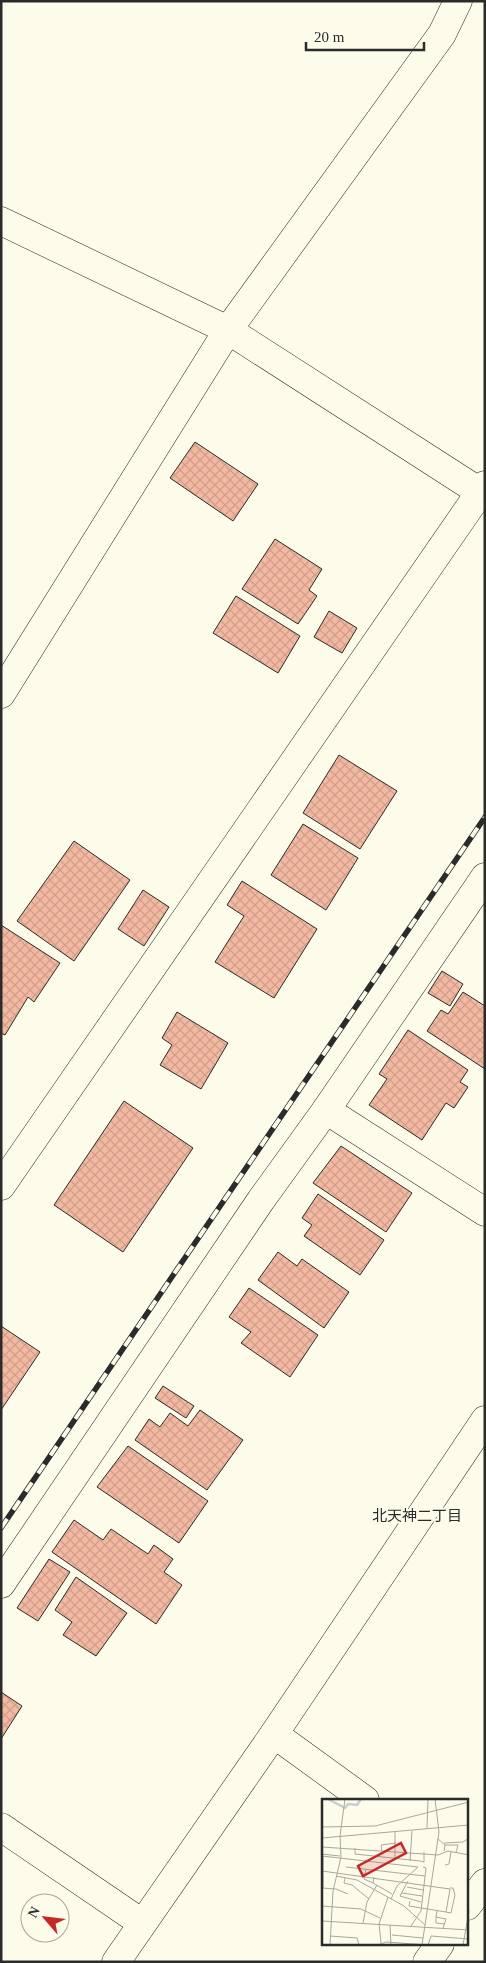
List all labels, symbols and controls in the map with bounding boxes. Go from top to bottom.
scale bar [306,20,424,52]
text: 20 m [314,29,345,45]
district label: 北天神二丁目 [372,1507,462,1524]
inset map [322,1799,468,1946]
north arrow [20,1893,70,1943]
text: N [25,1904,43,1920]

